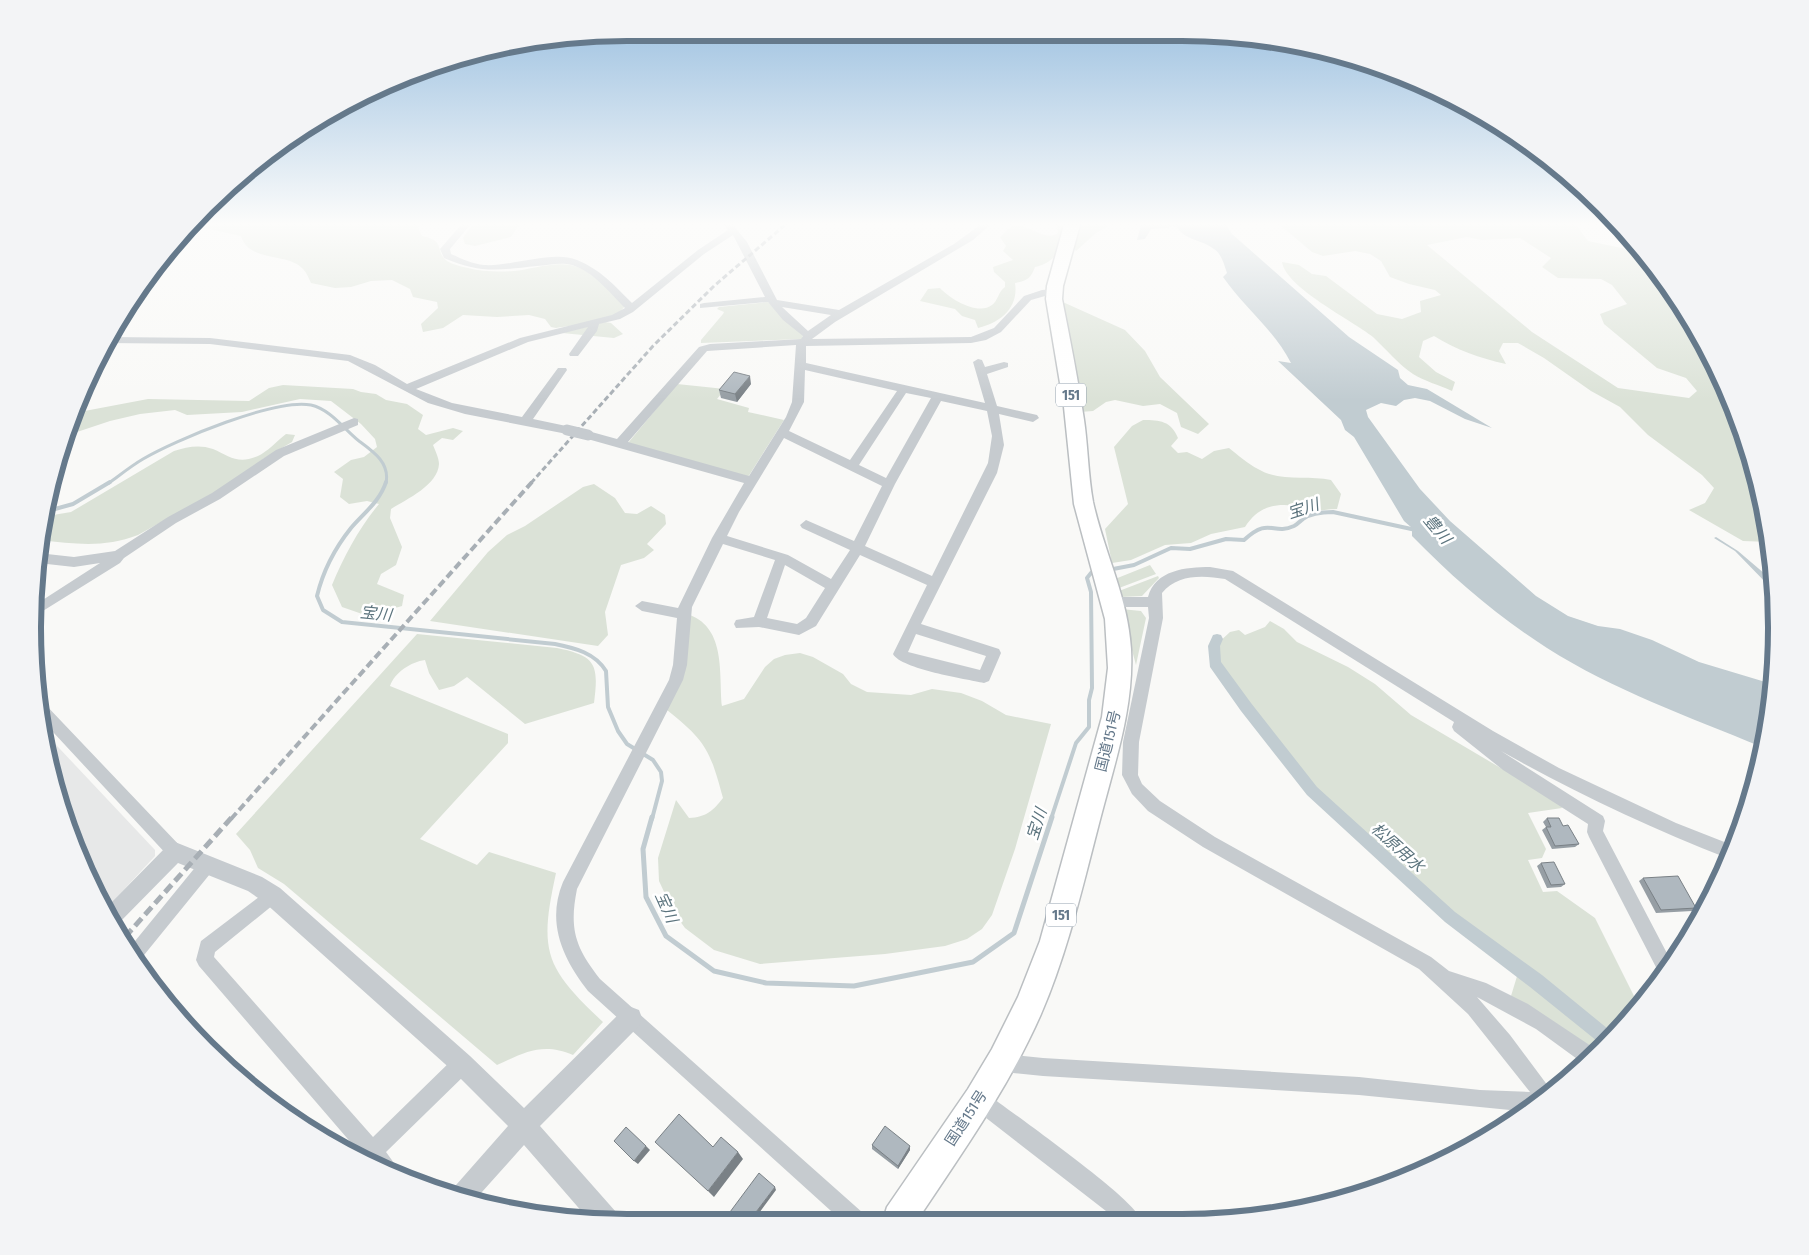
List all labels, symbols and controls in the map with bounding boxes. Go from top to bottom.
road number: 151 [1056,384,1086,406]
water label: 宝川 [1285,494,1323,522]
water label: 豊川 [1420,511,1456,549]
water label: 宝川 [359,602,395,625]
street label: 国道151号 [1092,708,1124,774]
water label: 宝川 [1022,804,1051,842]
water label: 松原用水 [1368,819,1429,877]
water label: 宝川 [651,889,683,928]
road number: 151 [1046,904,1076,926]
street label: 国道151号 [941,1087,991,1149]

